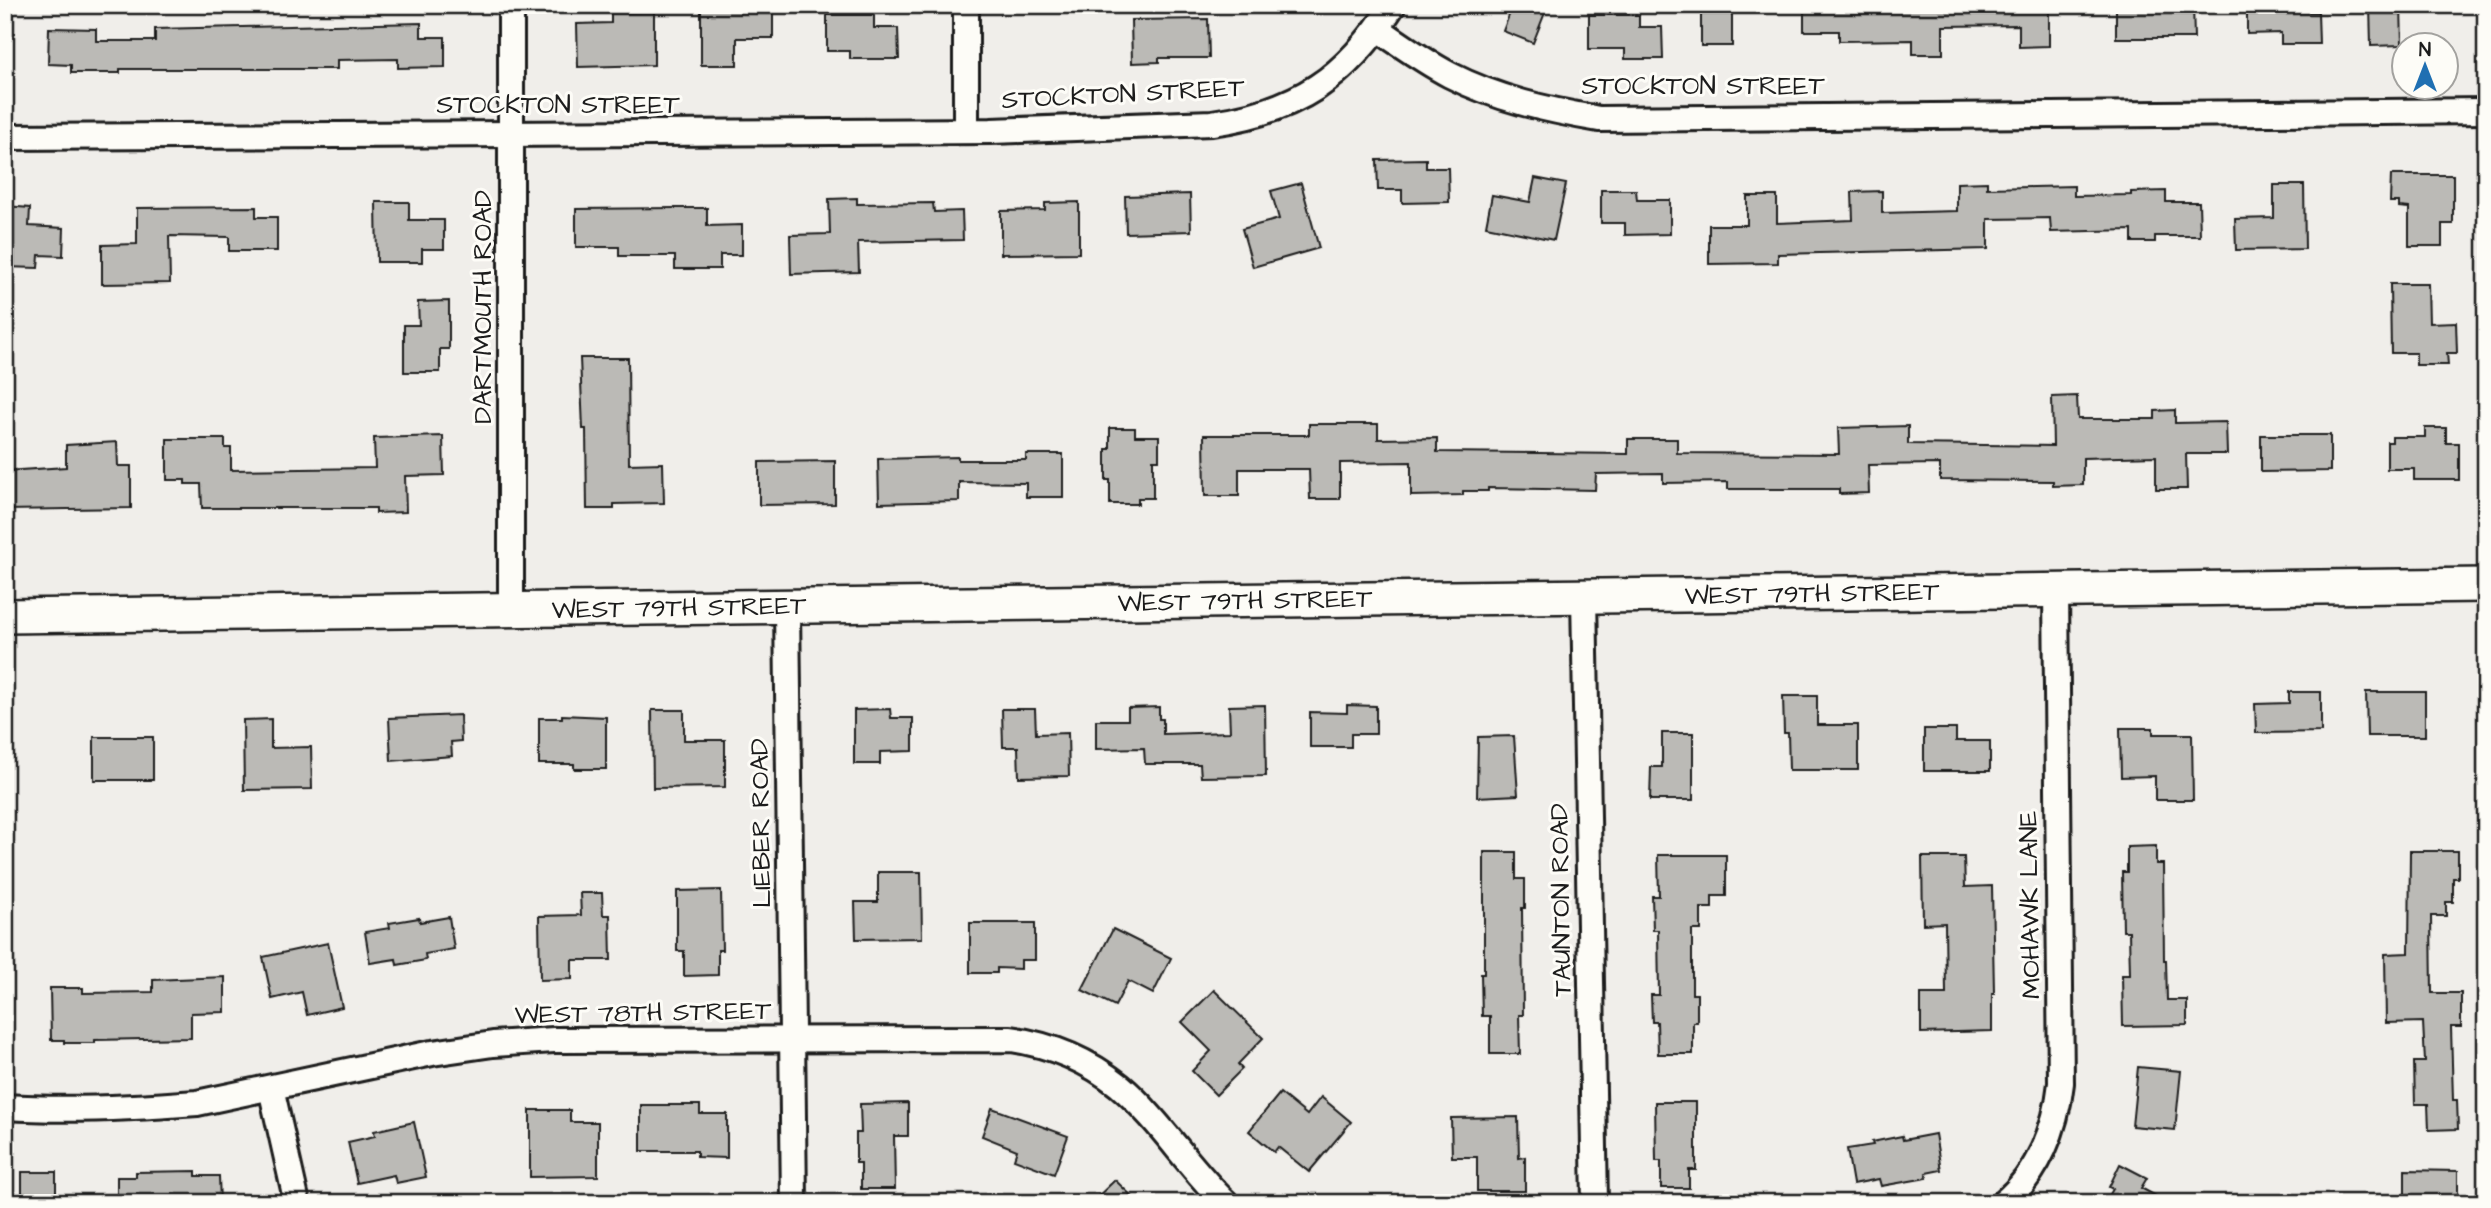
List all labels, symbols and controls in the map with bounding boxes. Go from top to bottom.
north arrow [2390,32,2460,102]
text: N [2419,37,2431,64]
street label: STOCKTON STREET [1581,68,1825,104]
street label: STOCKTON STREET [1001,70,1246,118]
street label: STOCKTON STREET [436,87,680,123]
street label: DARTMOUTH ROAD [465,190,501,424]
street label: WEST 79TH STREET [1684,574,1940,614]
street label: WEST 79TH STREET [1117,581,1373,621]
street label: WEST 79TH STREET [551,588,807,628]
street label: LIEBER ROAD [742,738,780,908]
street label: TAUNTON ROAD [1541,803,1581,997]
street label: MOHAWK LANE [2010,811,2050,999]
street label: WEST 78TH STREET [514,993,772,1033]

